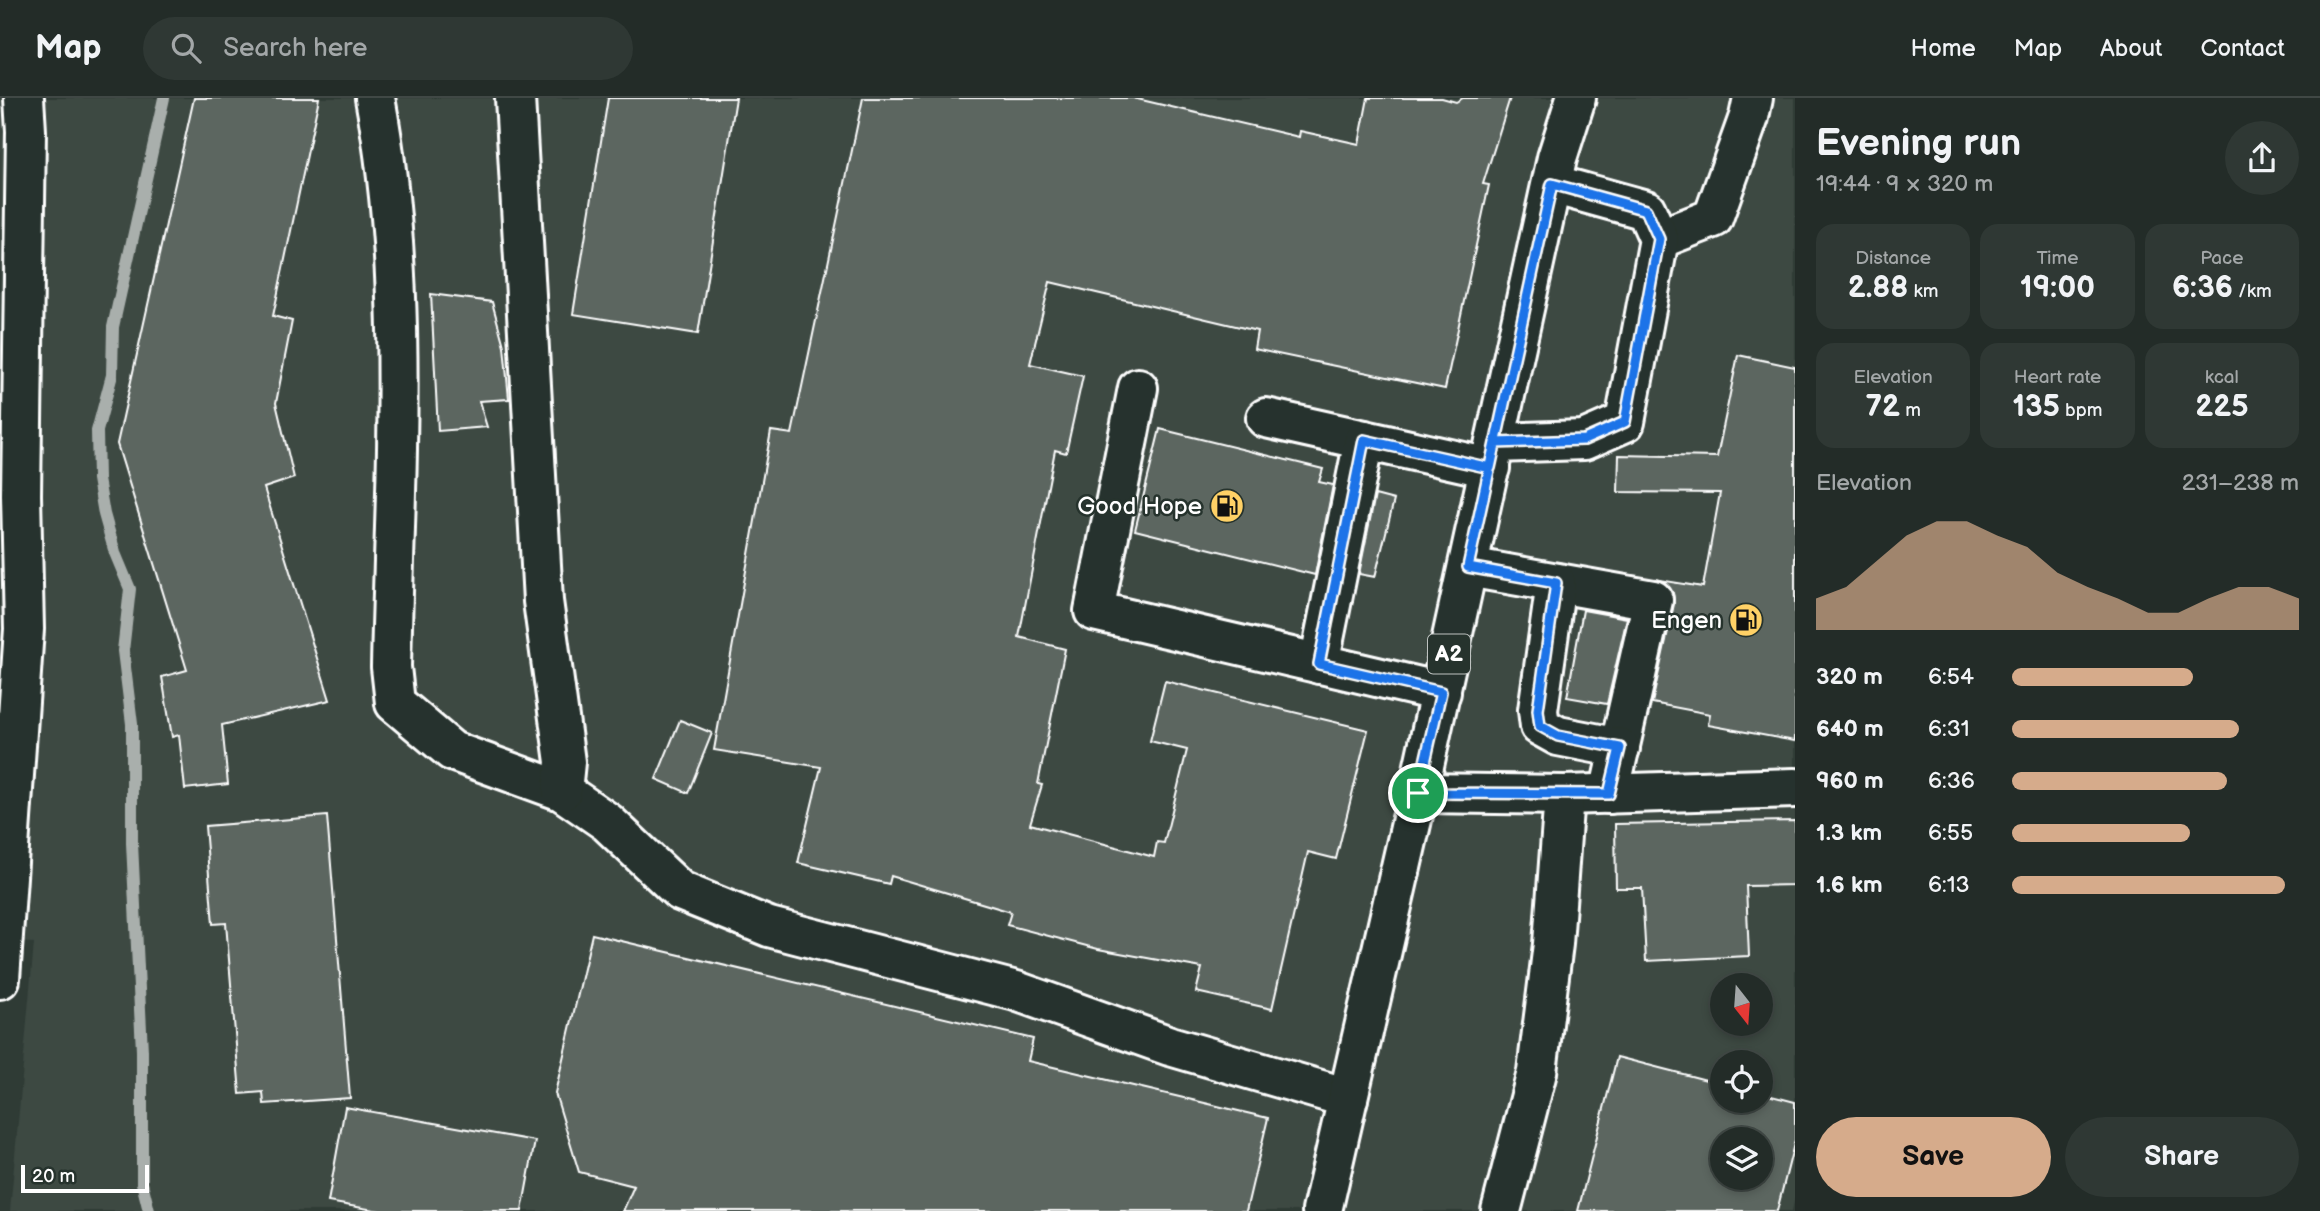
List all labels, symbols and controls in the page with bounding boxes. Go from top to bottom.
search box [143,17,633,80]
text: Map [35,28,101,68]
icon: search [167,29,205,67]
text: Search here [223,33,367,64]
text: Home [1911,34,1976,63]
text: Map [2014,34,2062,63]
text: About [2100,34,2162,63]
text: Contact [2200,34,2285,63]
text: Evening run [1816,121,2021,166]
button: share [2225,121,2299,195]
text: 19:44 · 9 × 320 m [1816,170,1993,198]
text: Distance [1855,247,1931,270]
text: Time [2036,247,2079,270]
text: Pace [2200,247,2243,270]
text: 2.88 [1848,270,1908,306]
text: 19:00 [2020,270,2095,306]
text: 6:36 [2172,270,2233,306]
text: km [1908,280,1939,303]
text: /km [2233,280,2272,303]
text: Elevation [1854,366,1933,389]
text: Heart rate [2014,366,2101,389]
text: kcal [2205,366,2239,389]
text: 72 [1865,389,1900,425]
text: 135 [2012,389,2060,425]
text: 225 [2195,389,2248,425]
text: m [1900,399,1921,422]
text: bpm [2060,399,2103,422]
text: Elevation [1816,469,1912,497]
text: 231–238 m [2182,469,2299,497]
fuel station icon: Good Hope [1208,487,1246,525]
place label: Good Hope [1077,492,1202,521]
fuel station icon: Engen [1727,601,1765,639]
place label: Engen [1651,606,1722,635]
road number: A2 [1428,634,1470,674]
text: 320 m [1816,663,1883,691]
text: 6:54 [1928,663,1974,691]
text: 640 m [1816,715,1884,743]
text: 6:31 [1928,715,1970,743]
pin [1388,763,1448,823]
text: 960 m [1816,767,1884,795]
text: 6:36 [1928,767,1975,795]
icon: arrive [1399,774,1437,812]
text: 1.3 km [1816,819,1882,847]
text: 6:55 [1928,819,1973,847]
text: 1.6 km [1816,871,1883,899]
text: 6:13 [1928,871,1970,899]
north arrow [1710,973,1773,1036]
map controls [1710,973,1773,1190]
button: locate [1710,1050,1773,1113]
button: Save [1816,1117,2051,1197]
button: Share [2065,1117,2299,1197]
button: layers [1710,1127,1773,1190]
scale bar [21,1162,149,1194]
text: 20 m [32,1165,75,1188]

